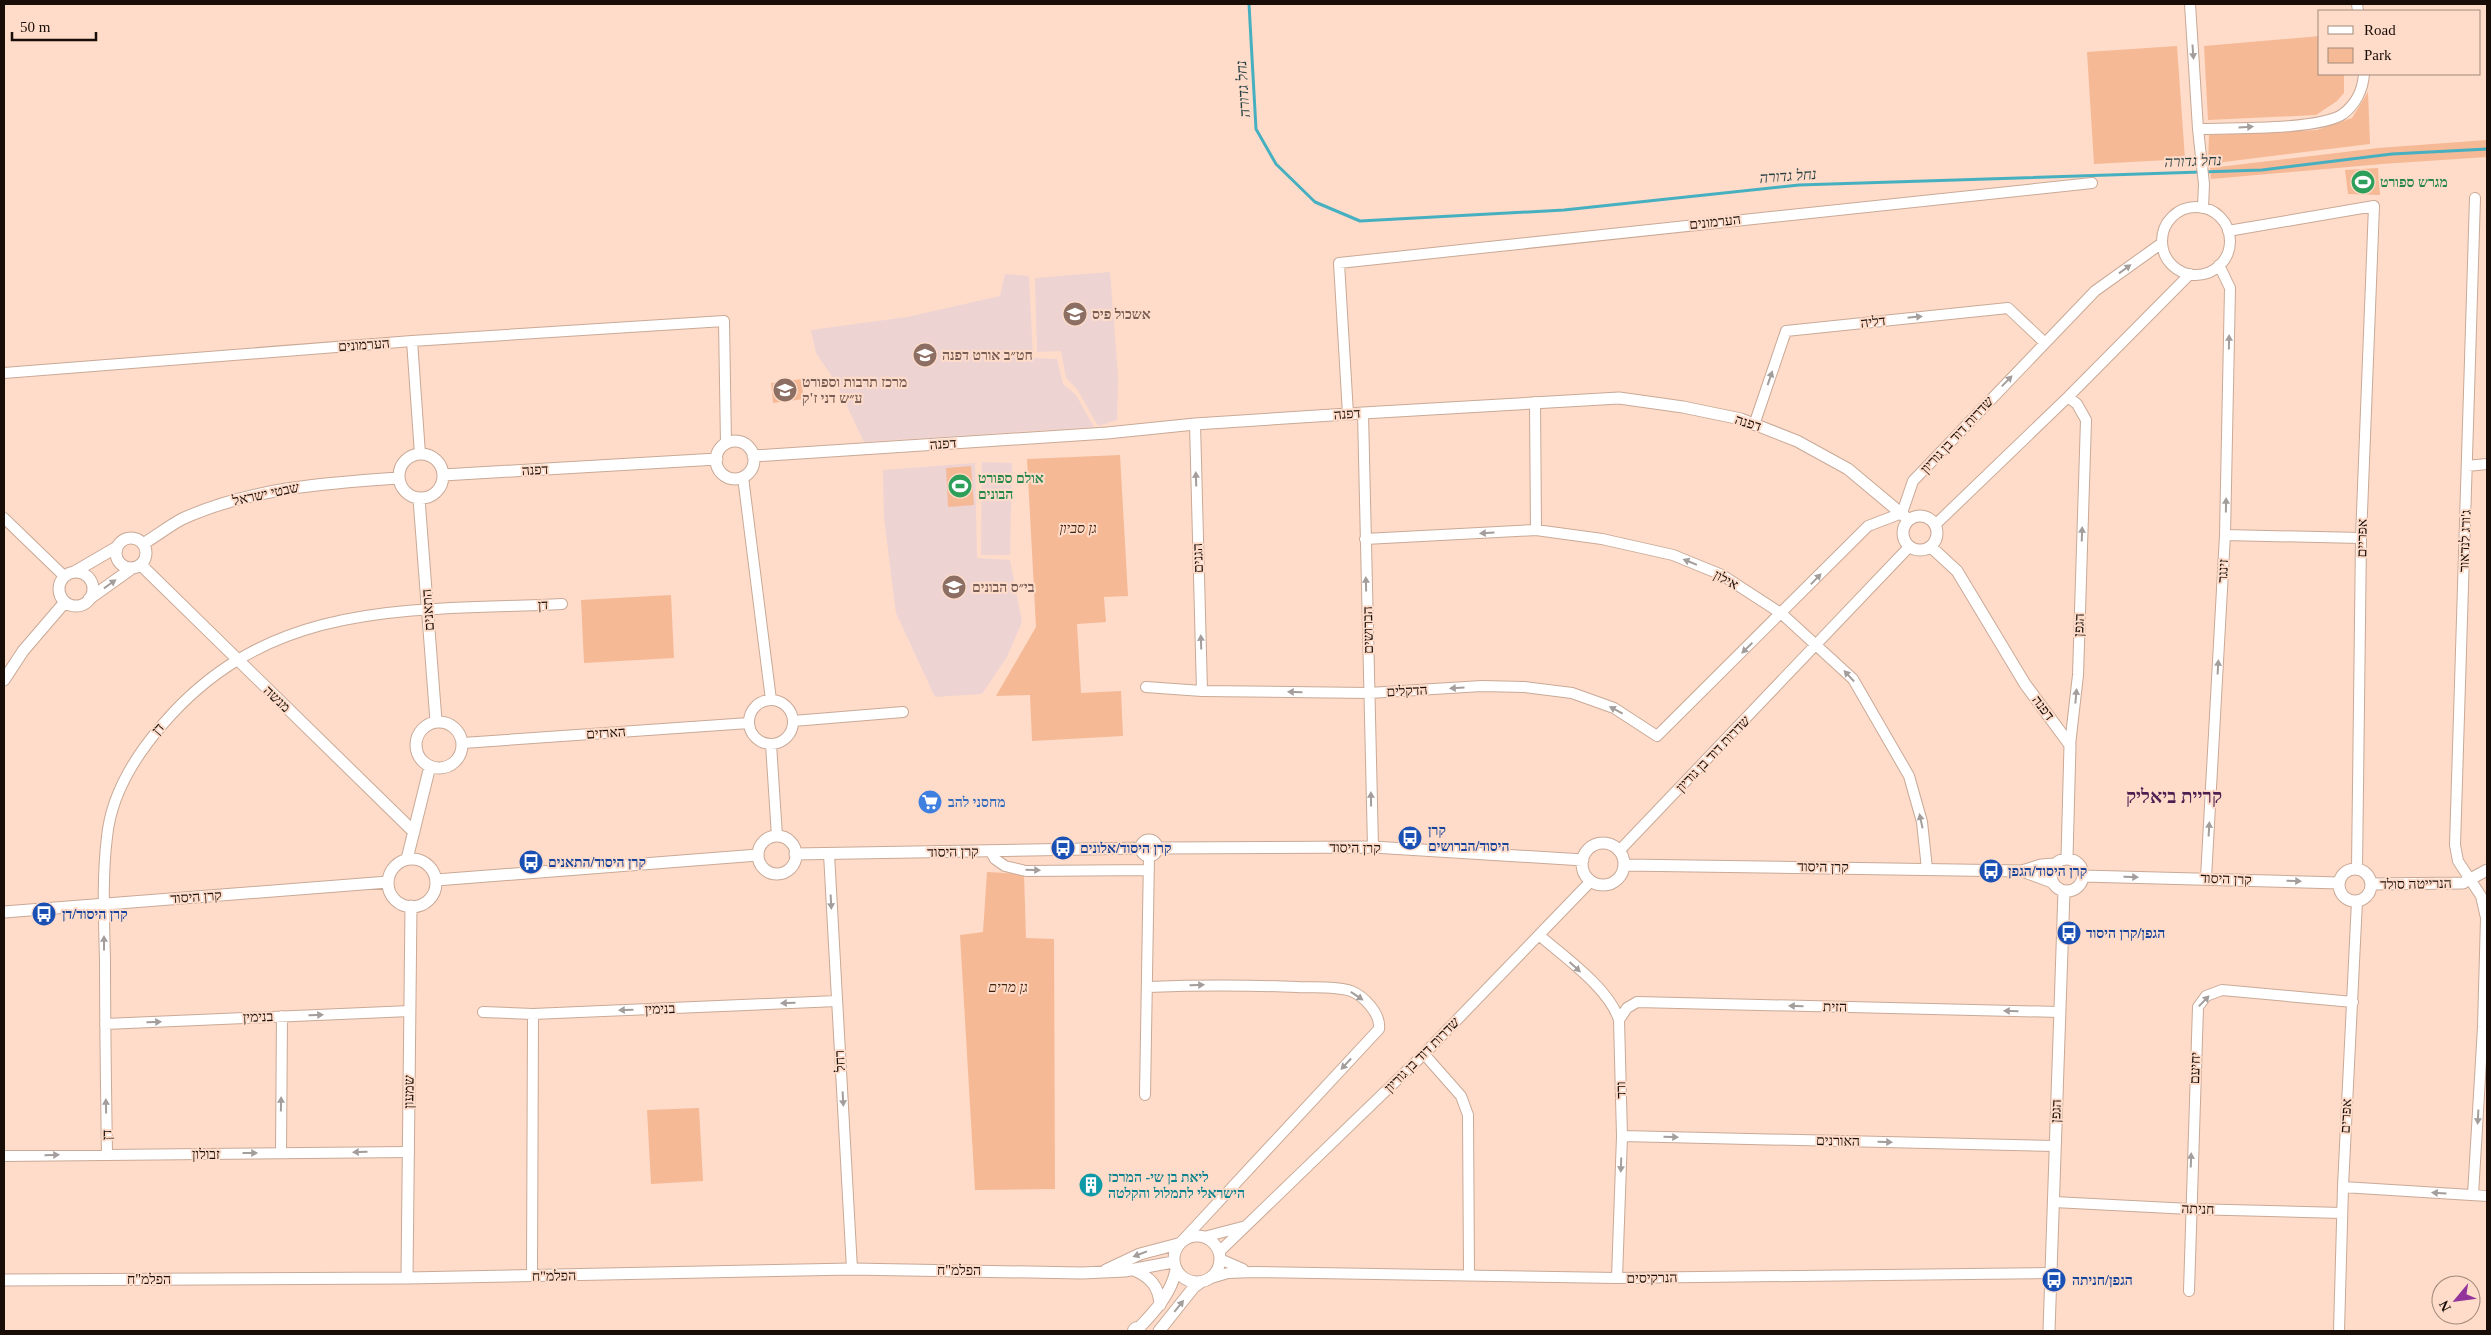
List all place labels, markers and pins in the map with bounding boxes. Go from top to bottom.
sports icon: מגרש ספורט [2350,169,2376,195]
place label: מגרש ספורט [2380,175,2448,190]
school or university icon: אשכול פיס [1062,301,1088,327]
place label: אשכול פיס [1092,307,1151,322]
school or university icon: חט״ב אורט דפנה [912,342,938,368]
place label: חט״ב אורט דפנה [942,348,1033,363]
place label: מרכז תרבות וספורט ע״ש דני ז'ק [802,375,907,406]
school or university icon: מרכז תרבות וספורט ע״ש דני ז'ק [772,377,798,403]
place label: אולם ספורט הבונים [978,471,1044,502]
sports icon: אולם ספורט הבונים [947,473,973,499]
school or university icon: בי״ס הבונים [941,574,967,600]
place label: בי״ס הבונים [972,580,1035,595]
supermarket icon: מחסני להב [917,789,943,815]
place label: מחסני להב [948,795,1006,810]
place label: קרן היסוד/הברושים [1428,823,1509,854]
bus stop icon: קרן היסוד/הברושים [1397,825,1423,851]
bus stop icon: קרן היסוד/אלונים [1050,835,1076,861]
place label: קרן היסוד/אלונים [1080,841,1171,856]
bus stop icon: קרן היסוד/התאנים [518,849,544,875]
place label: קרן היסוד/התאנים [548,855,646,870]
bus stop icon: קרן היסוד/הגפן [1978,858,2004,884]
place label: קרן היסוד/הגפן [2008,864,2087,879]
bus stop icon: קרן היסוד/דן [31,901,57,927]
place label: קרן היסוד/דן [62,907,128,922]
bus stop icon: הגפן/קרן היסוד [2056,920,2082,946]
place label: הגפן/קרן היסוד [2086,926,2165,941]
place label: ליאת בן שי- המרכז הישראלי לתמלול והקלטה [1108,1170,1245,1201]
building icon: ליאת בן שי- המרכז הישראלי לתמלול והקלטה [1078,1172,1104,1198]
bus stop icon: הגפן/חניתה [2041,1267,2067,1293]
place label: הגפן/חניתה [2072,1273,2133,1288]

